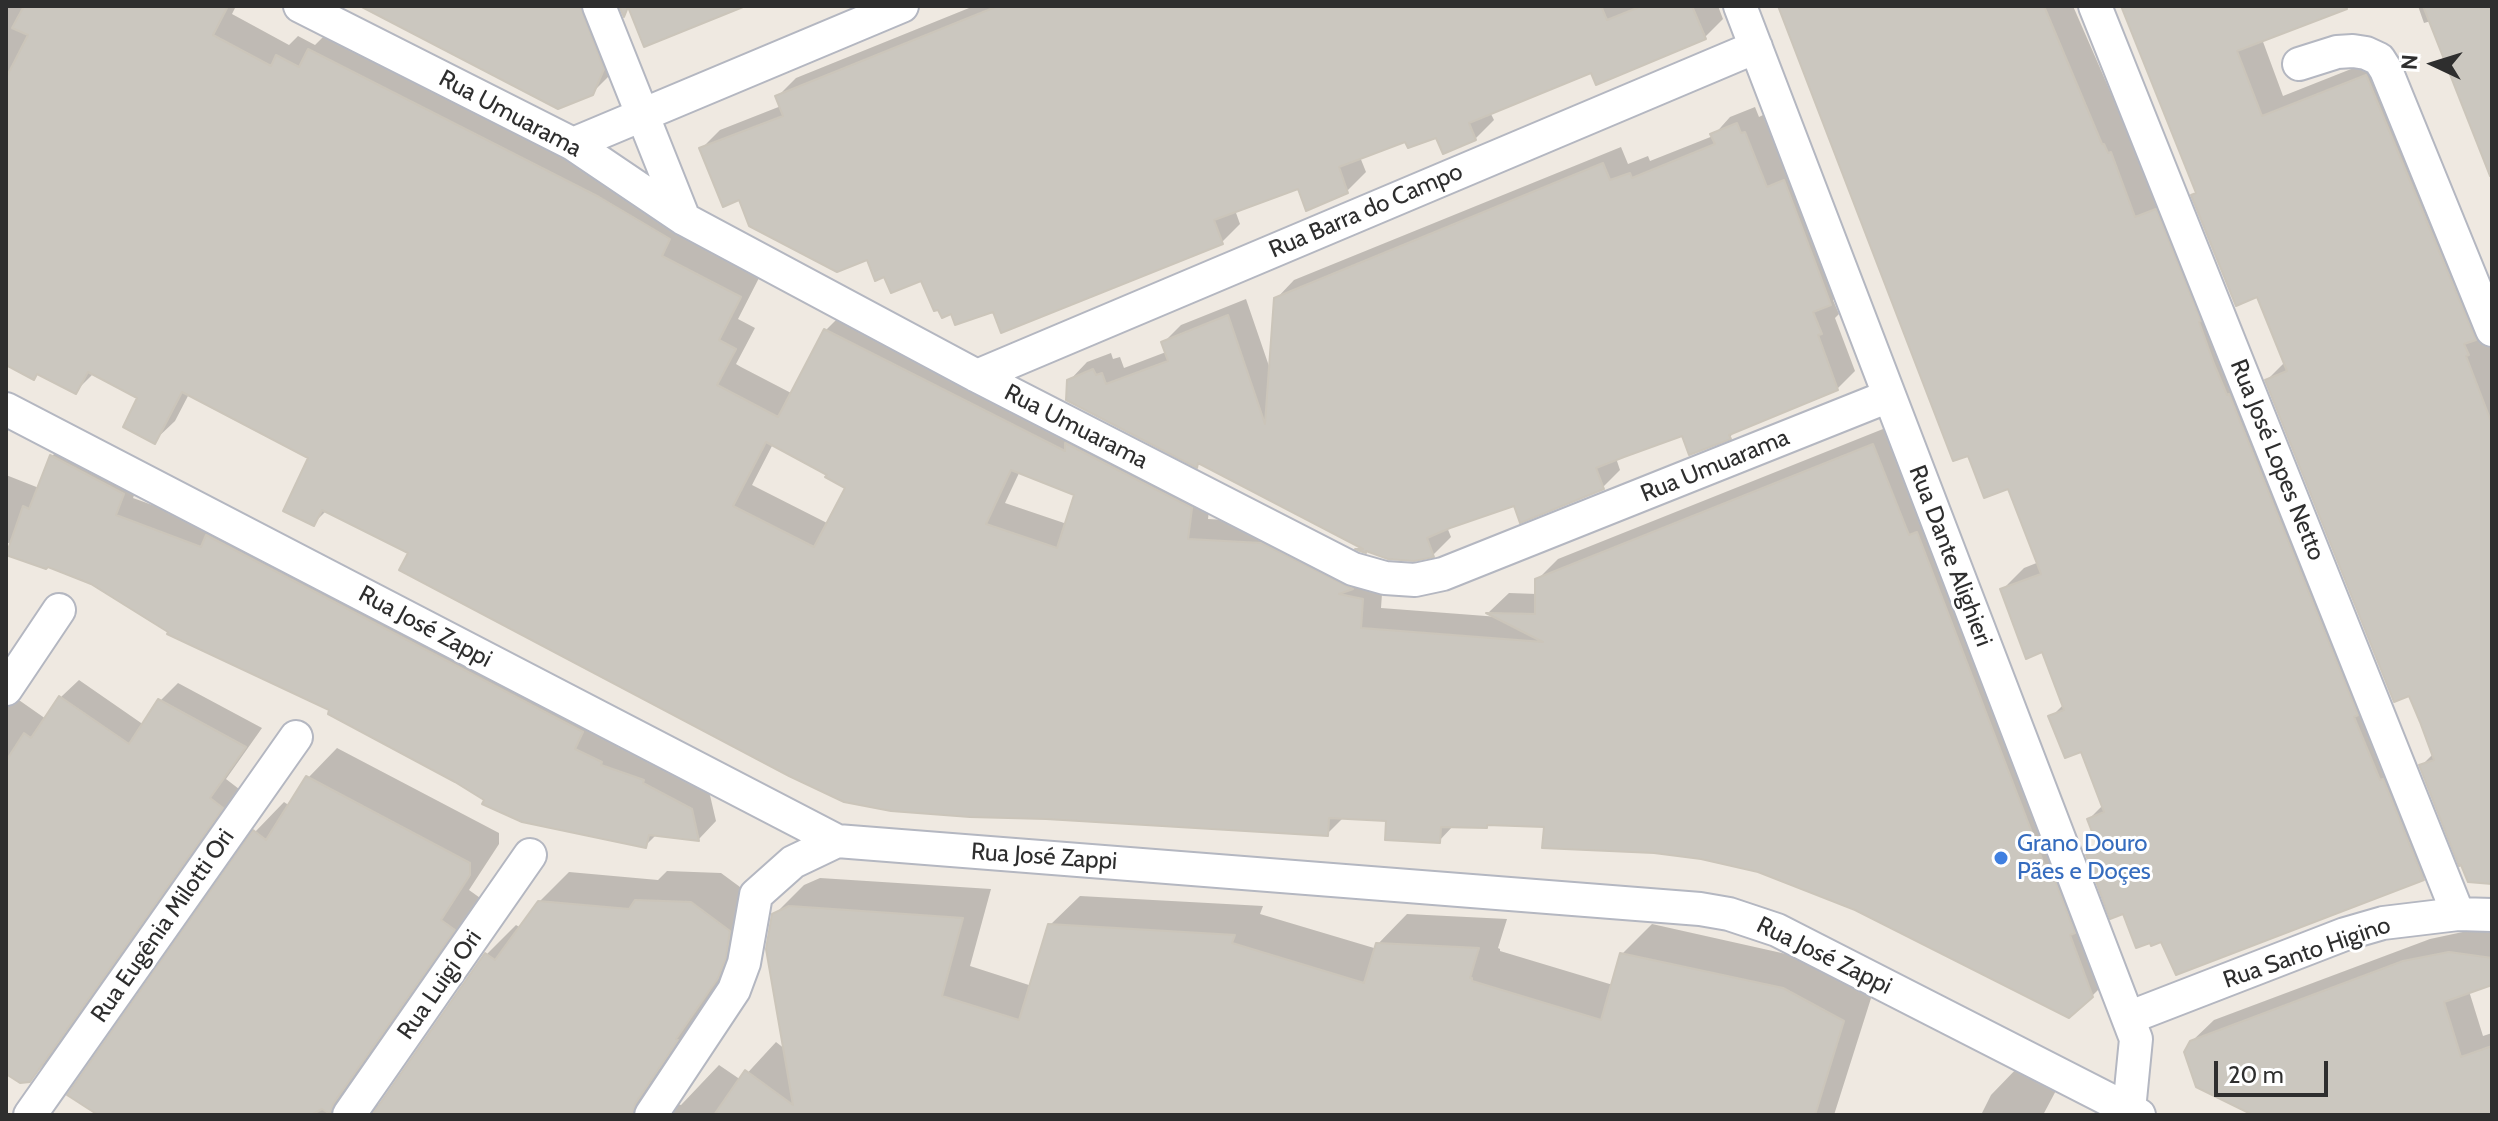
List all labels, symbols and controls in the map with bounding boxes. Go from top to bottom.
north arrow [2394,24,2474,104]
text: N [2396,54,2424,71]
street label: Rua Umuarama [434,64,586,164]
street label: Rua Barra do Campo [1265,157,1467,265]
street label: Rua José Lopes Netto [2223,355,2331,565]
street label: Rua Umuarama [999,378,1153,476]
street label: Rua Umuarama [1637,423,1793,509]
street label: Rua Dante Alighieri [1902,461,1998,651]
street label: Rua José Zappi [354,580,496,674]
street label: Rua Eugênia Milotti Ori [85,824,241,1028]
place label: Grano Douro Pães e Doçes [2017,830,2151,886]
street label: Rua José Zappi [970,838,1118,876]
marker: Grano Douro Pães e Doçes [1992,849,2010,867]
street label: Rua José Zappi [1752,911,1896,1001]
street label: Rua Santo Higino [2220,911,2394,995]
street label: Rua Luigi Ori [392,925,488,1045]
scale bar [2218,1045,2332,1095]
text: 20 m [2228,1060,2284,1089]

